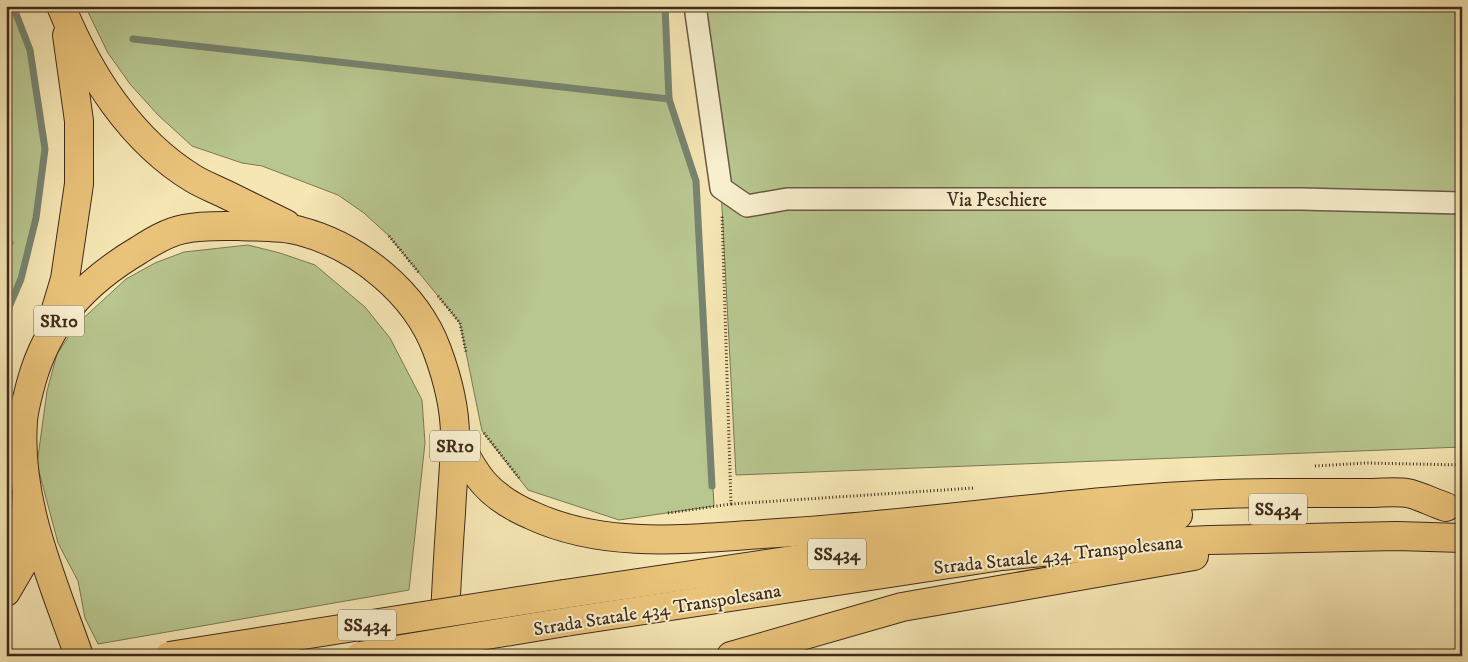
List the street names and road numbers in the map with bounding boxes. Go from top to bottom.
street label: Via Peschiere [946,189,1047,212]
road number: SR10 [34,306,84,336]
road number: SR10 [430,431,480,462]
road number: SS434 [1249,494,1307,524]
street label: Strada Statale 434 Transpolesana [933,531,1184,580]
road number: SS434 [808,538,866,570]
street label: Strada Statale 434 Transpolesana [532,580,783,641]
road number: SS434 [338,610,396,640]

